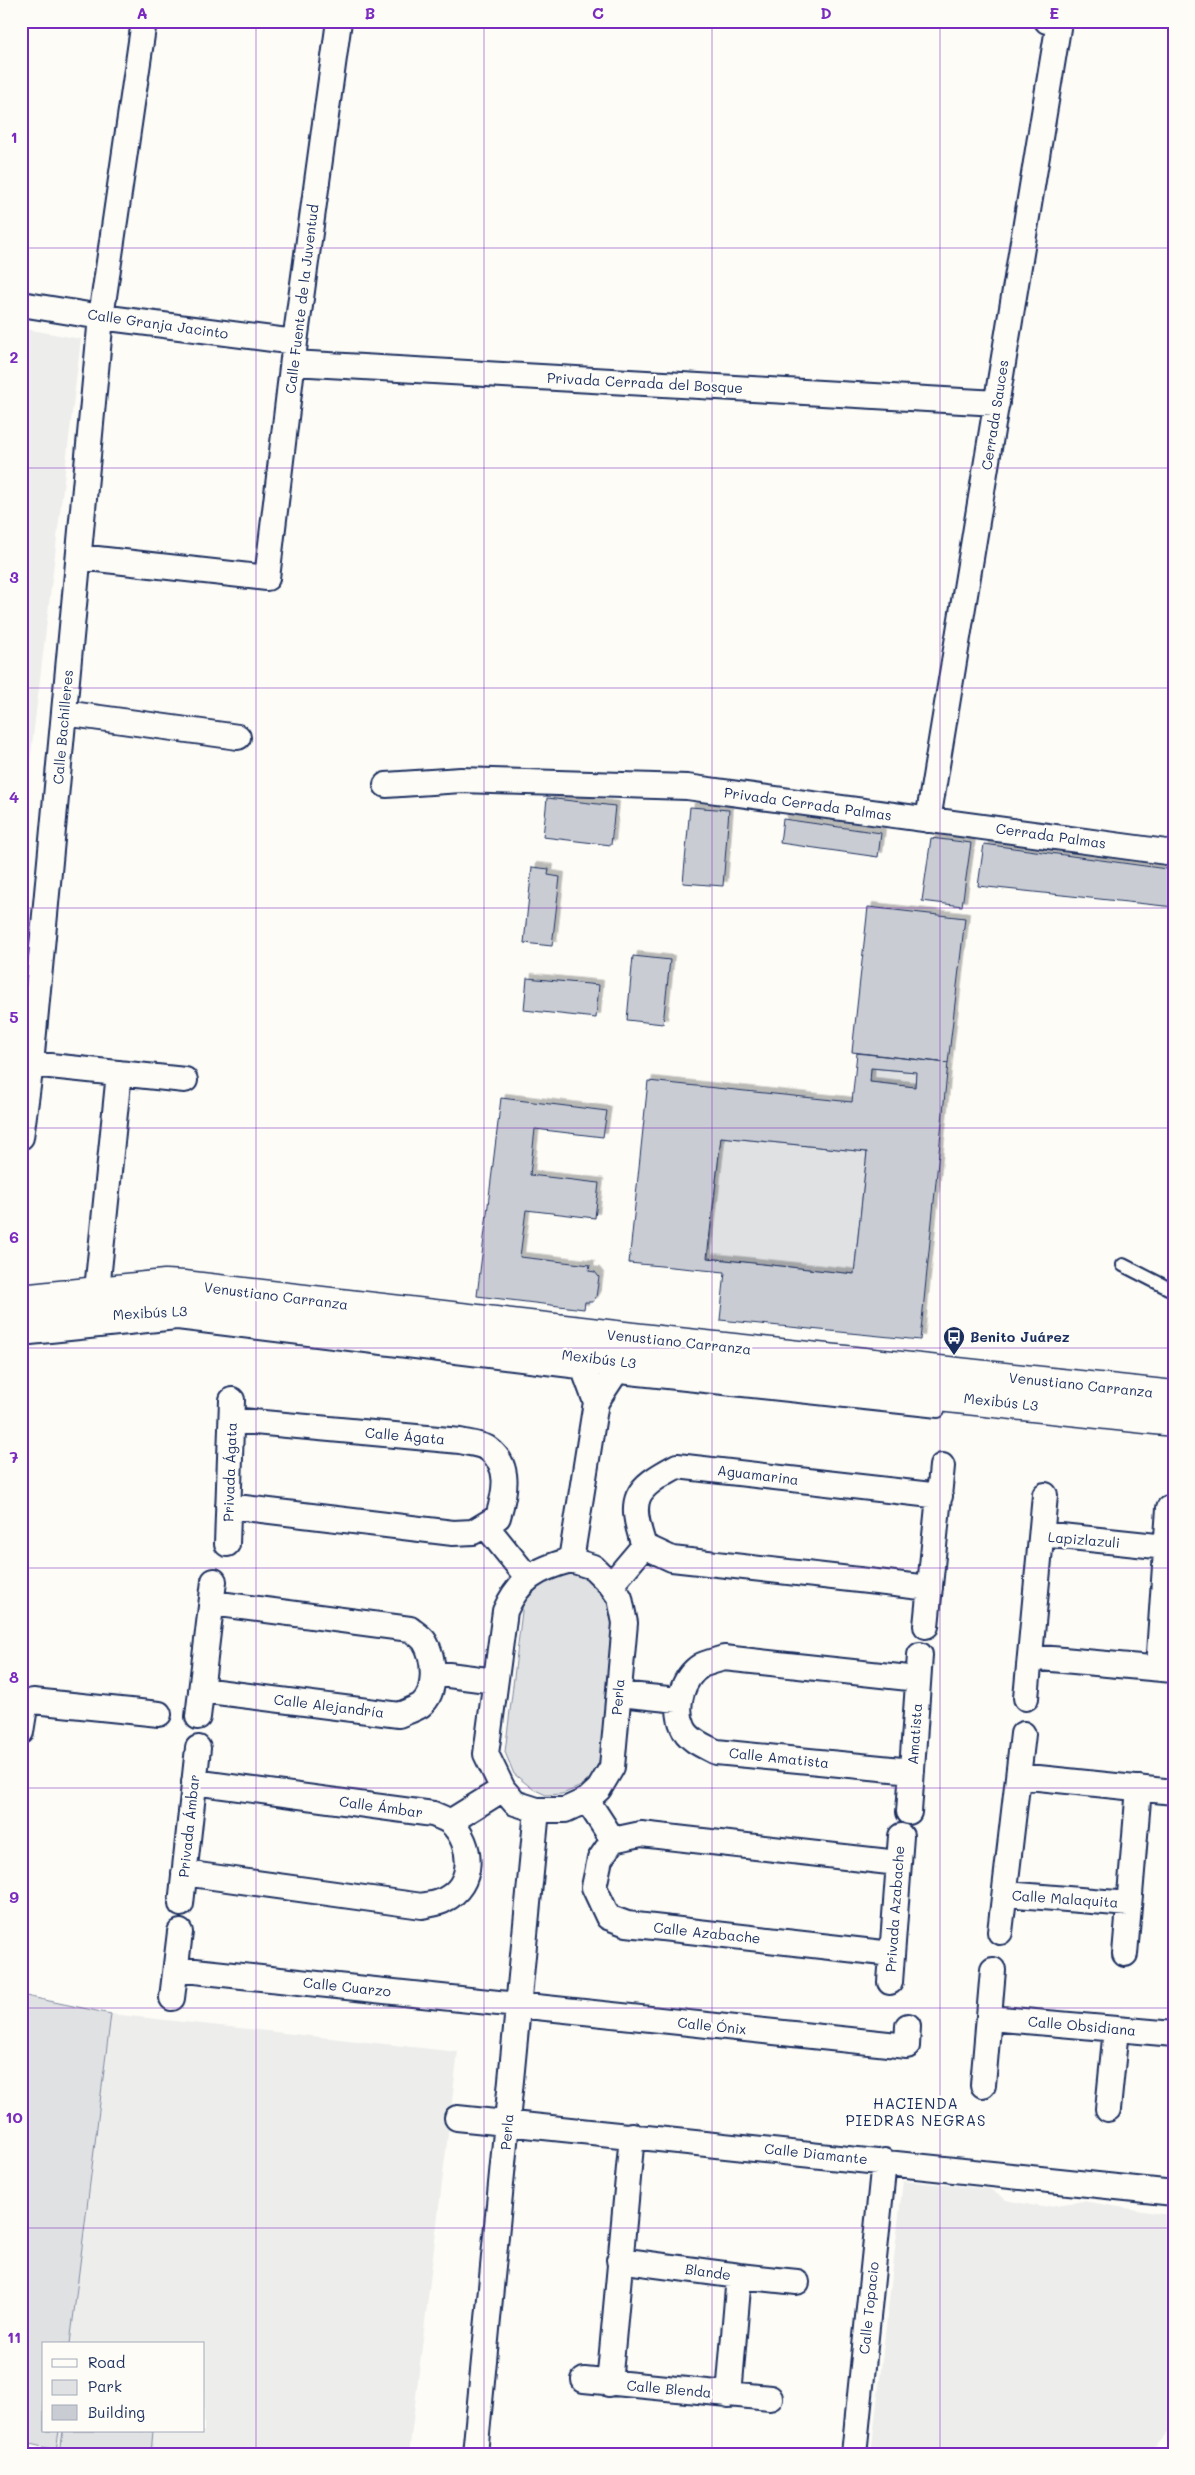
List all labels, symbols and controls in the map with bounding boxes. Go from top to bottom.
text: A [136,2,148,23]
text: B [365,2,375,23]
text: C [592,2,604,23]
text: D [820,2,832,23]
text: E [1049,2,1059,23]
text: 1 [10,126,18,147]
street label: Calle Fuente de la Juventud [280,203,323,395]
street label: Calle Granja Jacinto [87,304,230,343]
text: 2 [10,346,19,367]
street label: Cerrada Sauces [976,358,1013,471]
street label: Privada Cerrada del Bosque [547,368,744,397]
text: 3 [9,566,19,587]
street label: Calle Bachilleres [48,669,77,785]
street label: Privada Cerrada Palmas [723,782,893,825]
text: 4 [9,786,19,807]
street label: Cerrada Palmas [995,818,1107,853]
text: 5 [9,1006,19,1027]
text: 6 [9,1226,19,1247]
street label: Venustiano Carranza [203,1277,349,1314]
street label: Mexibús L3 [112,1301,188,1324]
street label: Venustiano Carranza [606,1324,752,1359]
bus stop icon: Benito Juárez [942,1325,966,1356]
place label: Benito Juárez [970,1327,1070,1346]
street label: Mexibús L3 [561,1345,637,1372]
street label: Venustiano Carranza [1008,1367,1154,1402]
street label: Mexibús L3 [963,1388,1039,1415]
street label: Privada Ágata [218,1422,241,1522]
street label: Calle Ágata [364,1423,446,1448]
text: 7 [10,1446,19,1467]
street label: Aguamarina [716,1460,800,1489]
street label: Lapizlazuli [1047,1527,1121,1552]
text: 8 [9,1666,19,1687]
street label: Perla [606,1678,629,1716]
street label: Calle Alejandría [273,1689,385,1722]
street label: Amatista [903,1703,926,1765]
street label: Calle Amatista [728,1743,830,1772]
street label: Privada Ámbar [174,1773,203,1878]
street label: Calle Ámbar [338,1791,424,1822]
street label: Privada Azabache [881,1845,908,1973]
street label: Calle Malaquita [1011,1885,1119,1912]
text: 9 [9,1886,19,1907]
street label: Calle Azabache [653,1917,762,1948]
street label: Calle Cuarzo [302,1972,392,2001]
street label: Calle Obsidiana [1027,2011,1137,2040]
street label: Calle Ónix [677,2012,747,2039]
district label: HACIENDA PIEDRAS NEGRAS [845,2093,987,2130]
text: 10 [5,2106,23,2127]
street label: Perla [495,2113,518,2151]
street label: Calle Diamante [763,2139,869,2168]
street label: Blande [684,2259,732,2284]
street label: Calle Topacio [854,2261,883,2355]
text: 11 [7,2326,21,2347]
legend [42,2342,205,2432]
text: Road [88,2352,125,2372]
street label: Calle Blenda [626,2375,712,2402]
text: Park [88,2376,122,2396]
text: Building [88,2402,145,2422]

